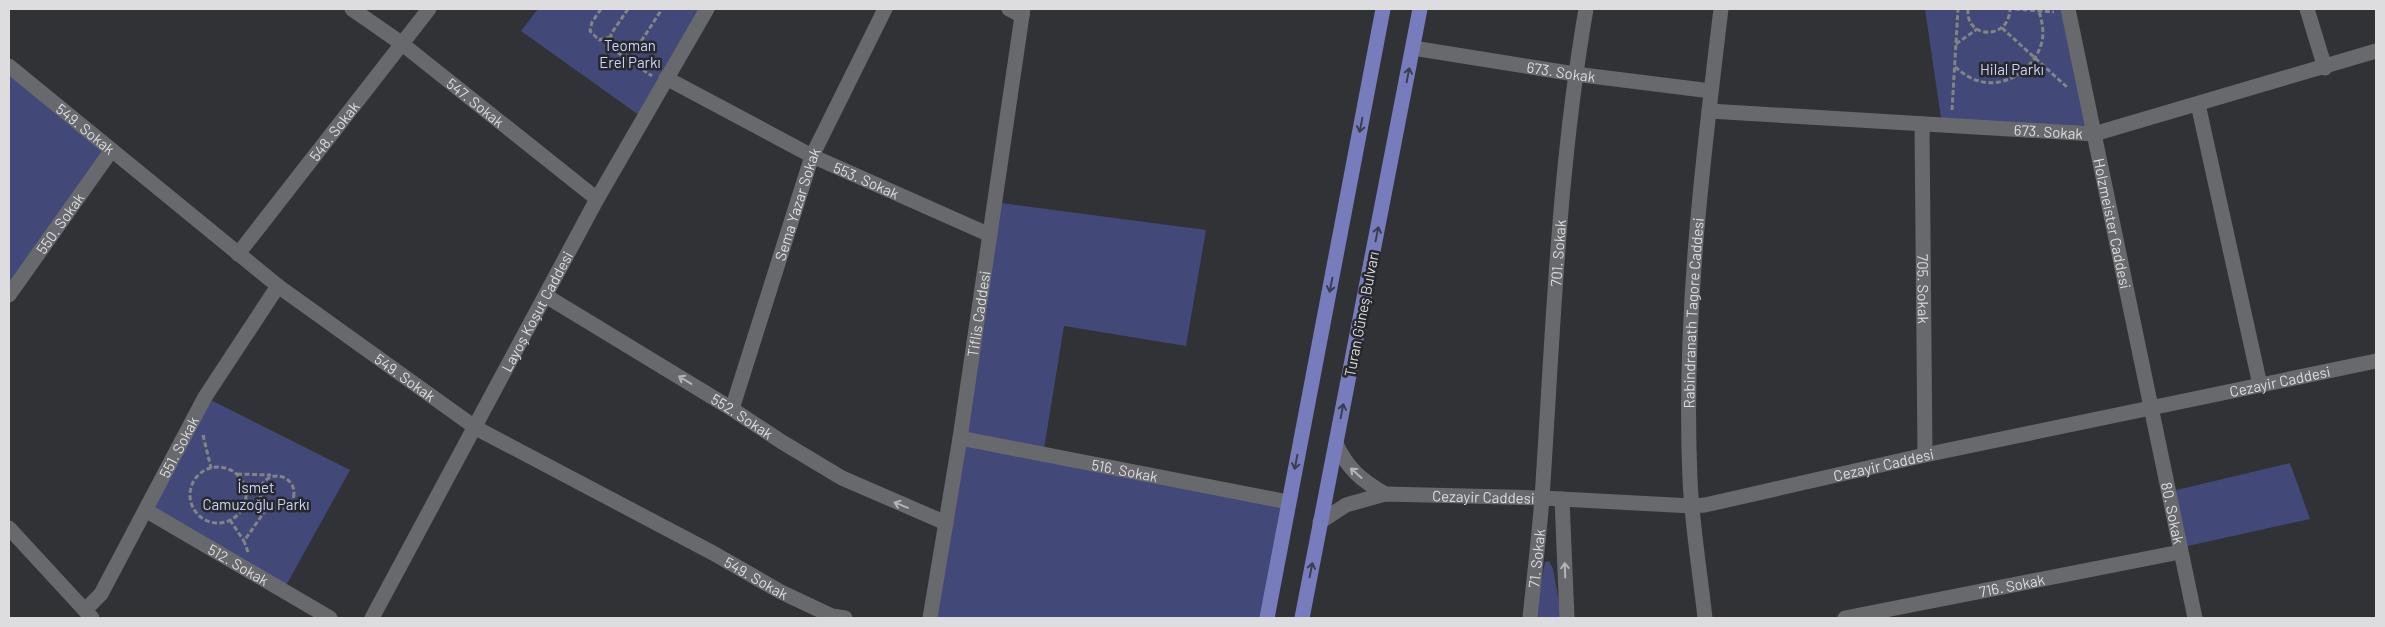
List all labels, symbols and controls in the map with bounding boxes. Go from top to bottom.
park label: Teoman Erel Parkı [599,36,661,71]
street label: 673. Sokak [1525,57,1597,86]
park label: Hilal Parkı [1980,60,2044,78]
one-way arrow [1403,67,1413,83]
street label: 547. Sokak [443,74,508,131]
street label: 548. Sokak [305,97,363,164]
street label: 549. Sokak [53,99,119,158]
one-way arrow [1356,117,1366,133]
street label: 673. Sokak [2013,120,2084,142]
street label: Sema Yazar Sokak [770,144,824,263]
street label: Holzmeister Caddesi [2090,156,2135,290]
street label: 553. Sokak [831,158,902,203]
street label: 550. Sokak [32,189,88,257]
street label: Rabindranath Tagore Caddesi [1680,217,1707,408]
street label: 701. Sokak [1546,218,1569,287]
one-way arrow [1372,227,1382,243]
street label: Layoş Koşut Caddesi [497,248,576,375]
street label: Turan Güneş Bulvarı [1340,250,1382,378]
street label: 705. Sokak [1914,254,1933,325]
street label: Tiflis Caddesi [963,269,993,358]
one-way arrow [1326,277,1335,293]
street label: 549. Sokak [371,349,439,405]
street label: Cezayir Caddesi [2228,362,2332,400]
one-way arrow [678,374,692,384]
street label: 552. Sokak [708,390,777,443]
one-way arrow [1338,403,1348,419]
street label: 551. Sokak [155,413,202,481]
street label: Cezayir Caddesi [1832,444,1935,485]
one-way arrow [1291,453,1301,469]
street label: 516. Sokak [1090,455,1160,486]
one-way arrow [1349,467,1362,479]
park label: İsmet Camuzoğlu Parkı [202,478,310,513]
street label: 80. Sokak [2158,480,2188,546]
street label: Cezayir Caddesi [1432,486,1535,507]
one-way arrow [894,499,909,509]
street label: 71. Sokak [1524,528,1548,589]
street label: 512. Sokak [205,540,273,590]
street label: 549. Sokak [721,552,791,603]
one-way arrow [1561,562,1570,578]
one-way arrow [1307,563,1316,579]
street label: 716. Sokak [1977,570,2047,600]

